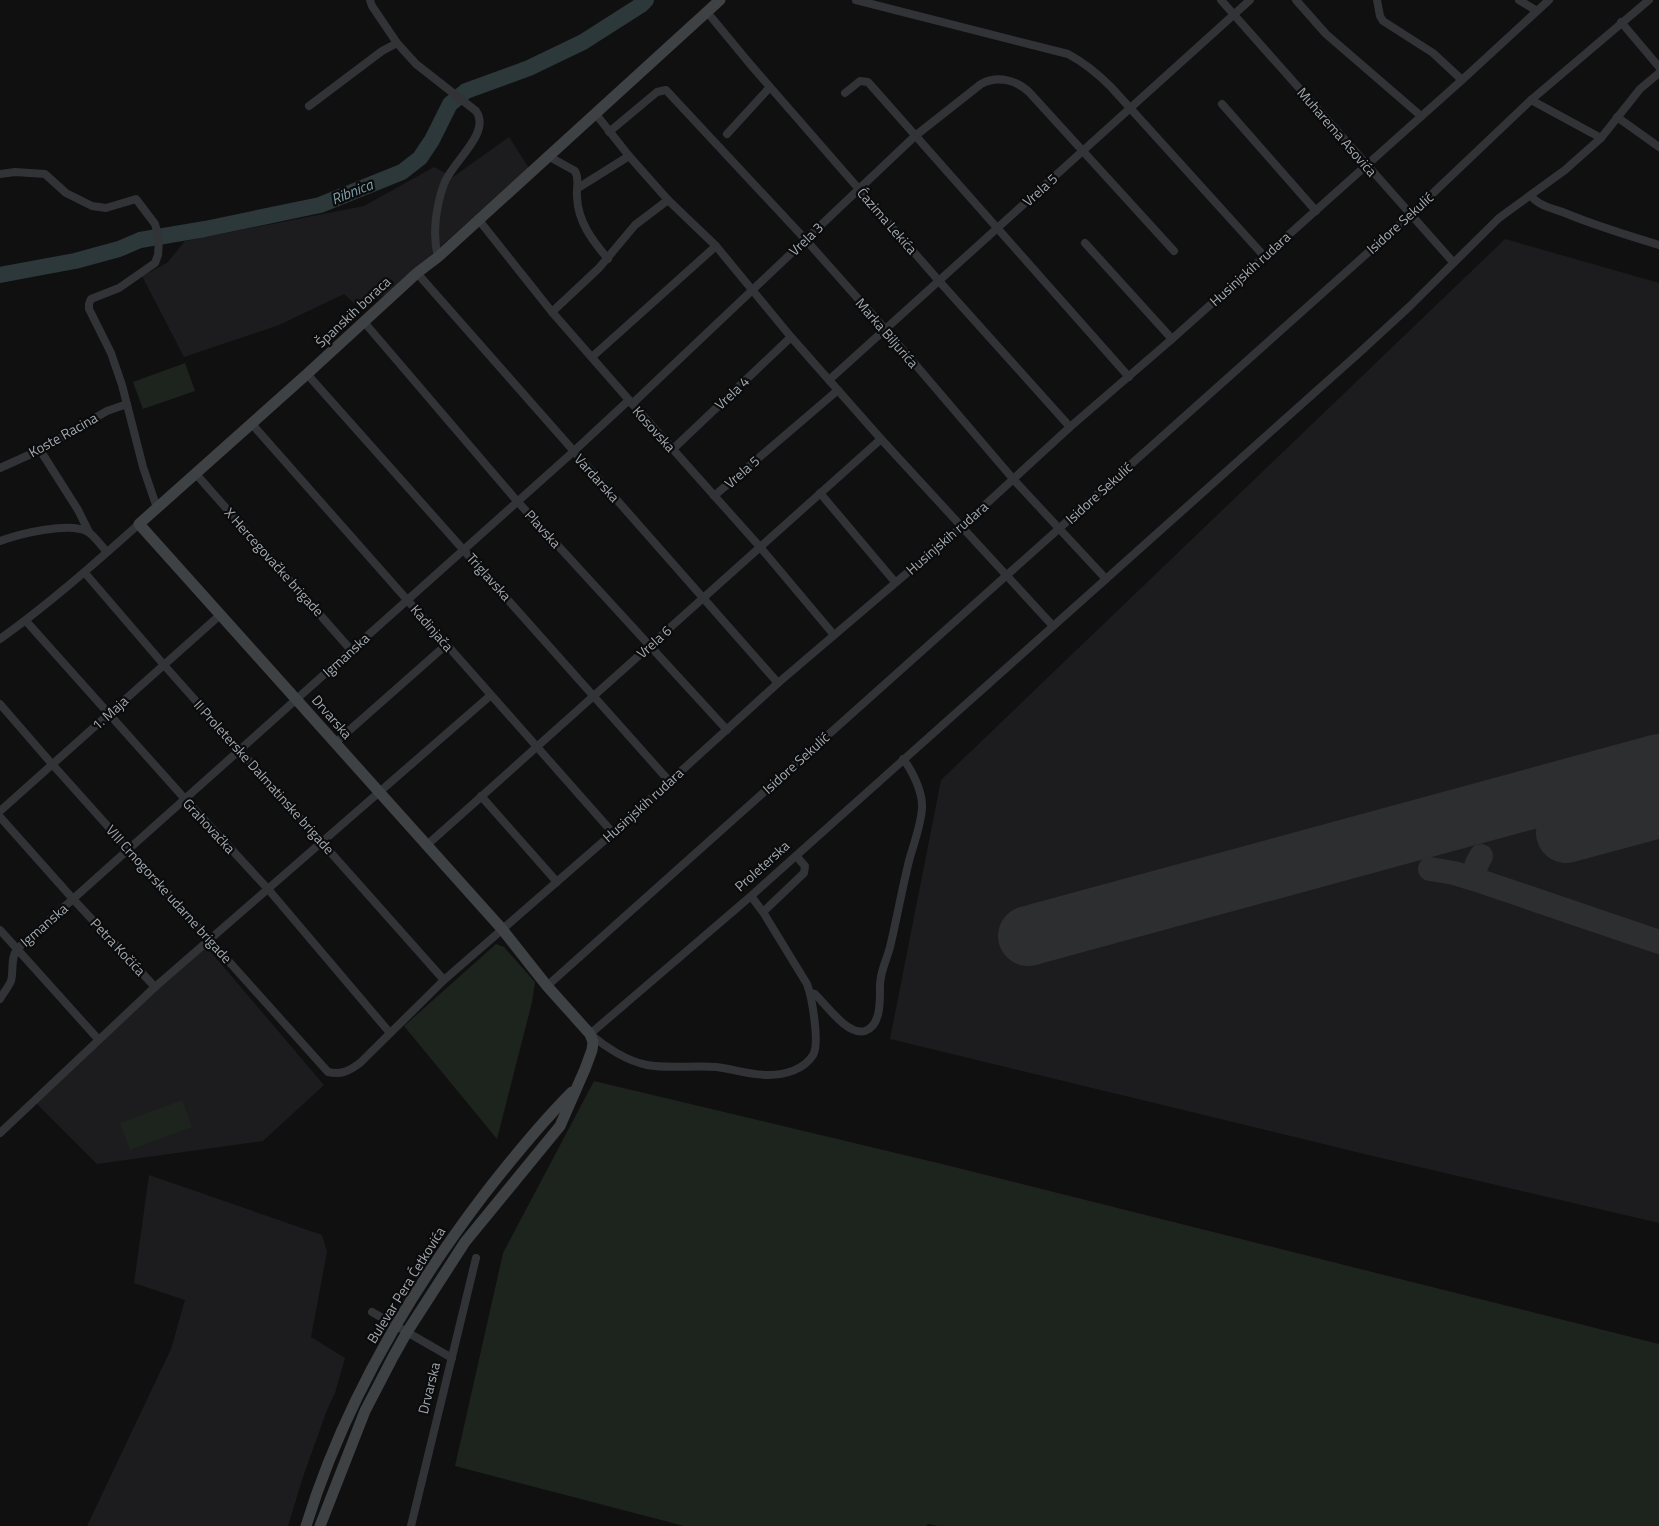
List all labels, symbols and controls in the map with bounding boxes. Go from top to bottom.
street label: Muharema Asovića [1293,82,1382,181]
street label: Vrela 5 [1018,168,1062,211]
water label: Ribnica [328,172,377,210]
street label: Ćazima Lekića [852,183,922,259]
street label: Isidore Sekulić [1361,187,1438,258]
street label: Vrela 3 [784,217,828,260]
street label: Husinjskih rudara [1205,227,1295,311]
street label: Španskih boraca [310,271,395,352]
street label: Marka Biljurića [851,293,924,372]
street label: Vrela 4 [710,371,754,414]
street label: Kosovska [628,401,681,456]
street label: Koste Racina [24,407,101,462]
street label: Vardarska [570,449,625,507]
street label: Vrela 5 [719,450,764,493]
street label: Isidore Sekulić [1060,457,1137,528]
street label: Husinjskih rudara [901,496,992,579]
street label: X Hercegovačke brigade [220,503,329,621]
street label: Plavska [520,505,566,553]
street label: Triglavska [462,548,517,605]
street label: Kadinjača [406,600,459,656]
street label: Vrela 6 [632,620,676,663]
street label: Igmanska [317,628,374,681]
street label: Drvarska [307,690,358,743]
street label: 1. Maja [87,691,133,735]
street label: II Proleterske Dalmatinske brigade [189,695,340,858]
street label: Isidore Sekulić [757,727,834,798]
street label: Husinjskih rudara [598,763,688,847]
street label: Grahovačka [178,793,240,858]
street label: VIII Crnogorske udarne brigade [101,820,237,968]
street label: Proleterska [729,835,794,896]
street label: Igmanska [15,898,72,951]
street label: Petra Kočića [86,913,151,980]
street label: Bulevar Pera Ćetkovića [361,1222,450,1347]
street label: Drvarska [412,1360,445,1416]

